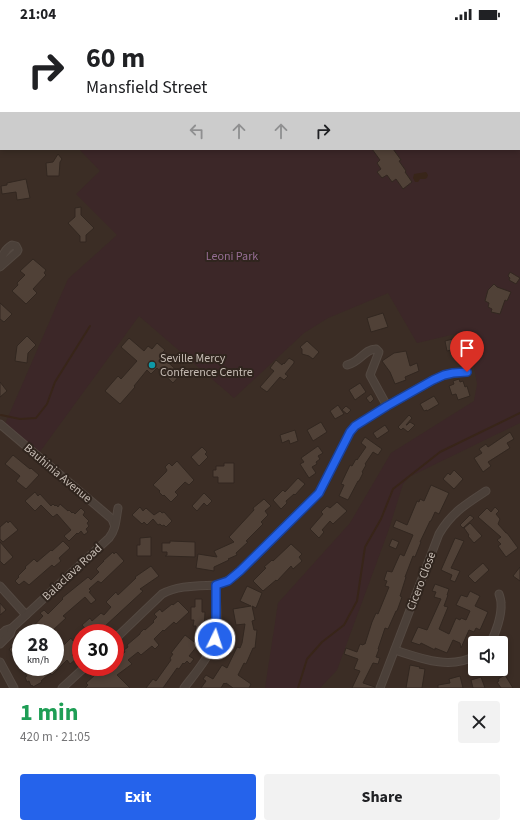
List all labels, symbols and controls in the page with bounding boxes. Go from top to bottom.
text: 21:04 [20,4,56,25]
text: 60 m [86,38,145,78]
icon: right [20,44,72,96]
text: Mansfield Street [86,75,207,100]
icon: left [186,120,208,142]
icon: ahead [228,120,250,142]
icon: ahead [270,120,292,142]
icon: right [312,120,334,142]
park label: Leoni Park [206,248,258,265]
pin [450,331,484,372]
icon: arrive [456,337,478,359]
place label: Seville Mercy Conference Centre [160,350,253,381]
marker: Seville Mercy Conference Centre [147,360,157,370]
street label: Bauhinia Avenue [20,440,95,507]
street label: Balaclava Road [39,540,106,605]
street label: Cicero Close [403,549,440,613]
position arrow [194,618,236,660]
speed limit sign: 30 [72,624,124,676]
text: 28 [27,631,49,659]
map controls [468,636,508,676]
button: sound [468,636,508,676]
text: km/h [27,653,49,667]
text: 1 min [20,695,78,730]
button: close [458,701,500,743]
text: 420 m · 21:05 [20,728,90,746]
button: Exit [20,774,256,820]
button: Share [264,774,500,820]

